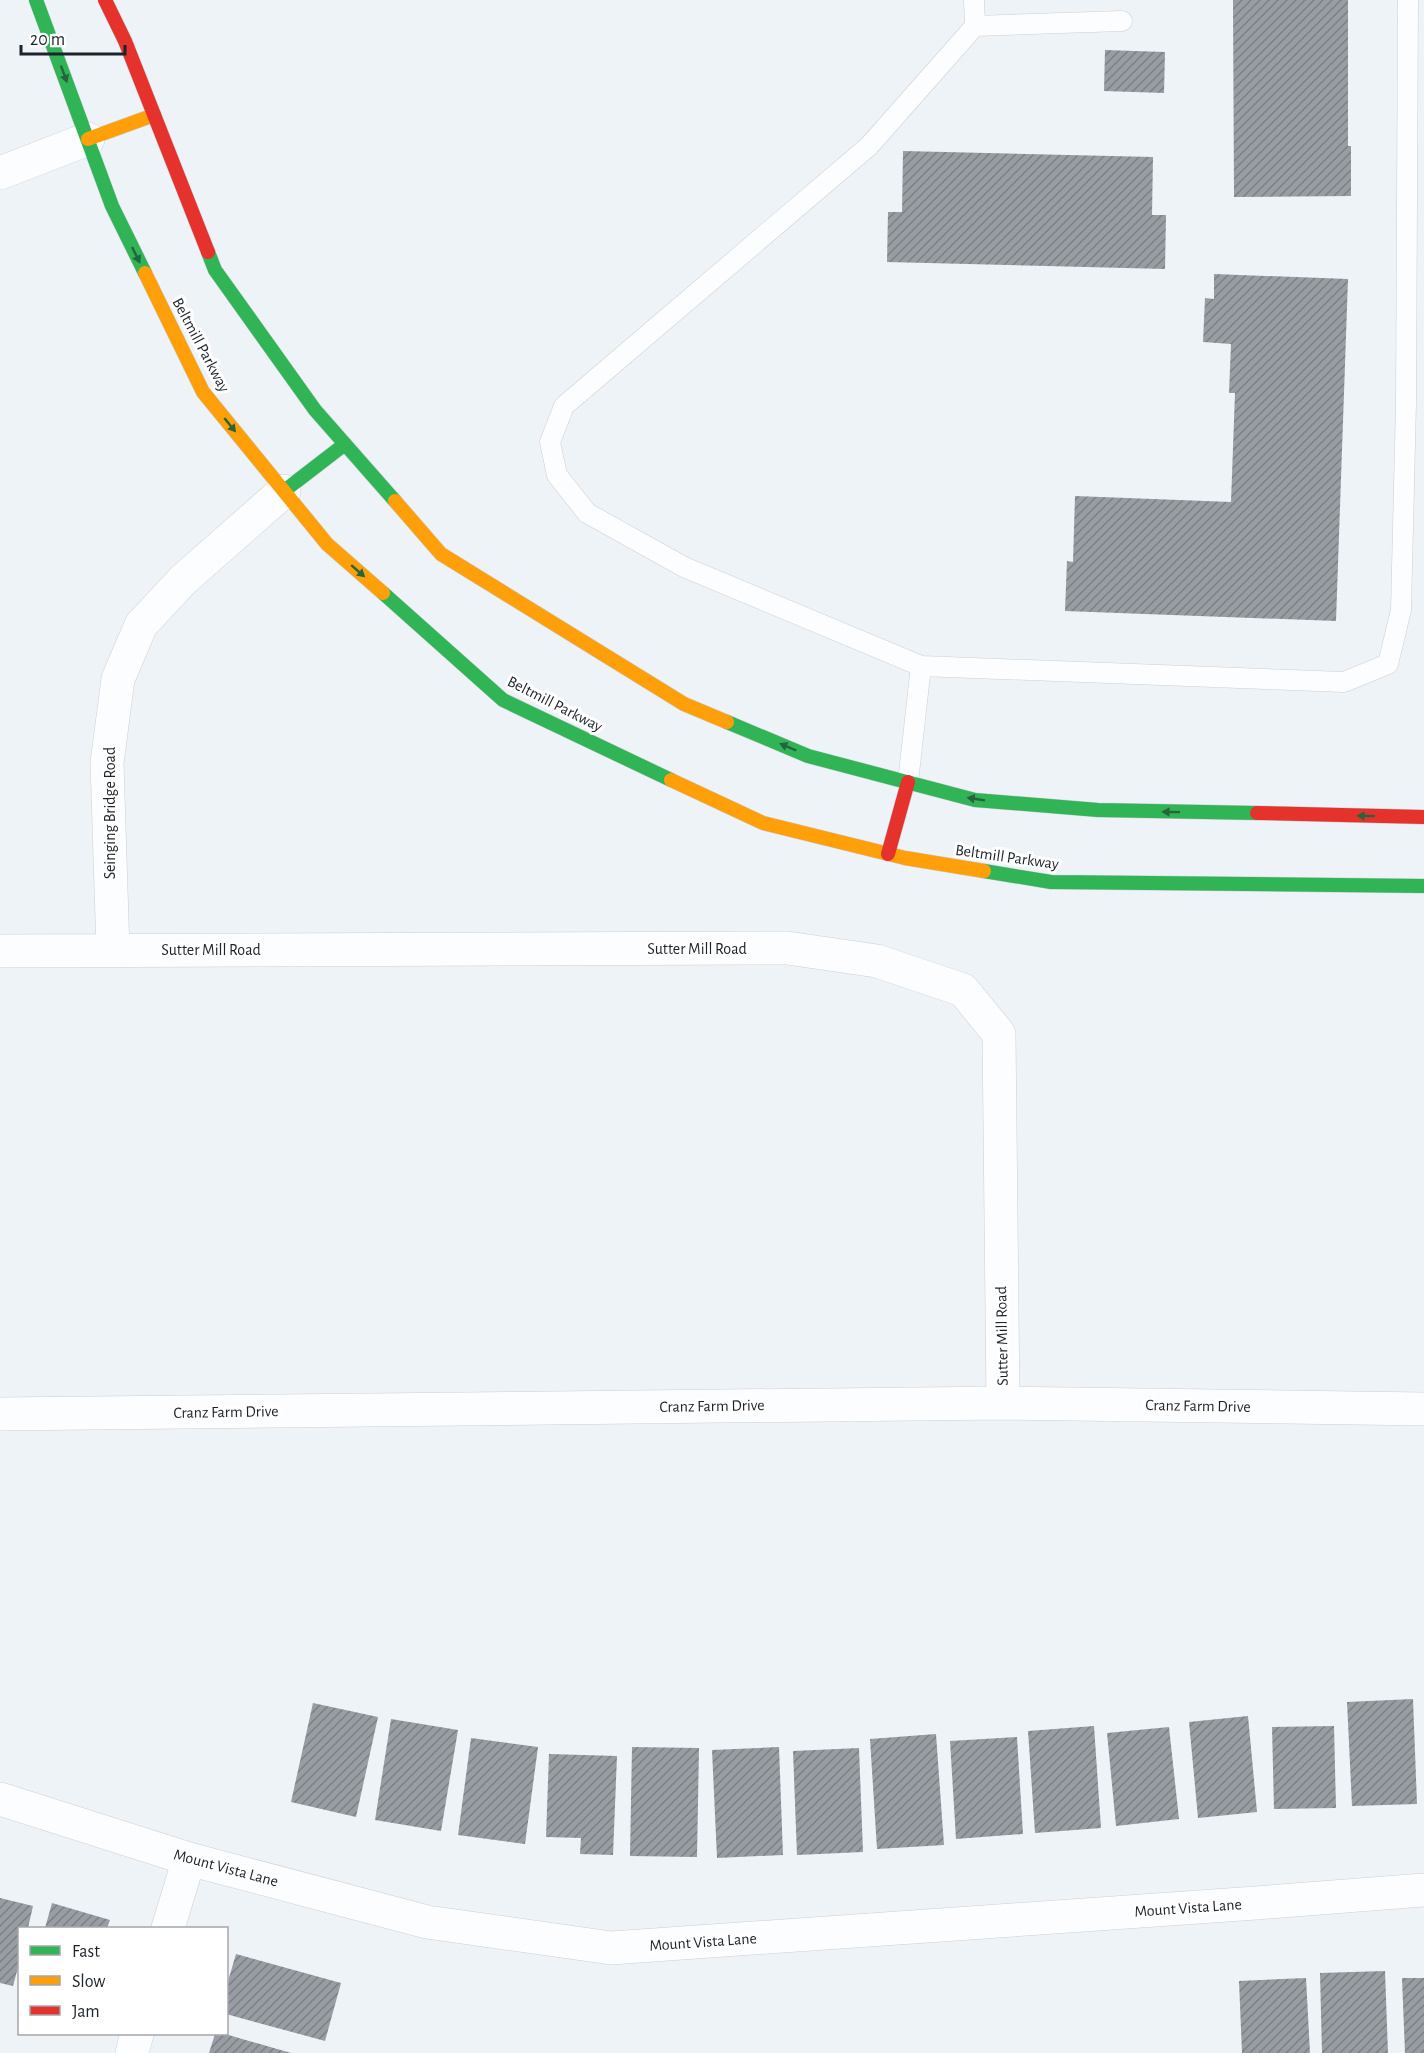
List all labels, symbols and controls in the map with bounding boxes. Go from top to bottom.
scale bar [21,18,124,56]
text: 20 m [30,31,65,49]
one-way arrow [60,65,70,83]
one-way arrow [131,247,141,264]
street label: Beltmill Parkway [169,295,233,395]
one-way arrow [224,417,237,433]
one-way arrow [350,564,365,577]
street label: Beltmill Parkway [504,673,605,736]
one-way arrow [779,742,797,752]
street label: Seinging Bridge Road [102,747,118,879]
one-way arrow [966,795,985,804]
one-way arrow [1161,807,1180,817]
one-way arrow [1356,811,1375,820]
street label: Beltmill Parkway [954,842,1060,873]
street label: Sutter Mill Road [647,941,747,957]
street label: Sutter Mill Road [161,942,261,958]
street label: Sutter Mill Road [993,1286,1011,1386]
street label: Cranz Farm Drive [659,1397,765,1415]
street label: Cranz Farm Drive [1145,1397,1251,1415]
street label: Cranz Farm Drive [173,1403,279,1421]
street label: Mount Vista Lane [172,1846,280,1890]
street label: Mount Vista Lane [1134,1896,1242,1920]
legend [18,1927,228,2035]
street label: Mount Vista Lane [649,1930,757,1954]
text: Fast [72,1943,100,1961]
text: Slow [72,1973,105,1991]
text: Jam [72,2003,100,2021]

